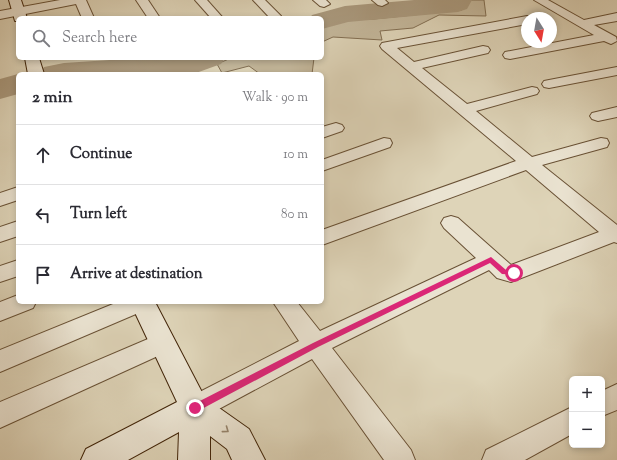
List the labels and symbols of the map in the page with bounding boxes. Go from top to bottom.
north arrow [521,12,557,48]
route start [505,264,523,282]
route end [186,399,204,417]
one-way arrow [222,426,229,433]

